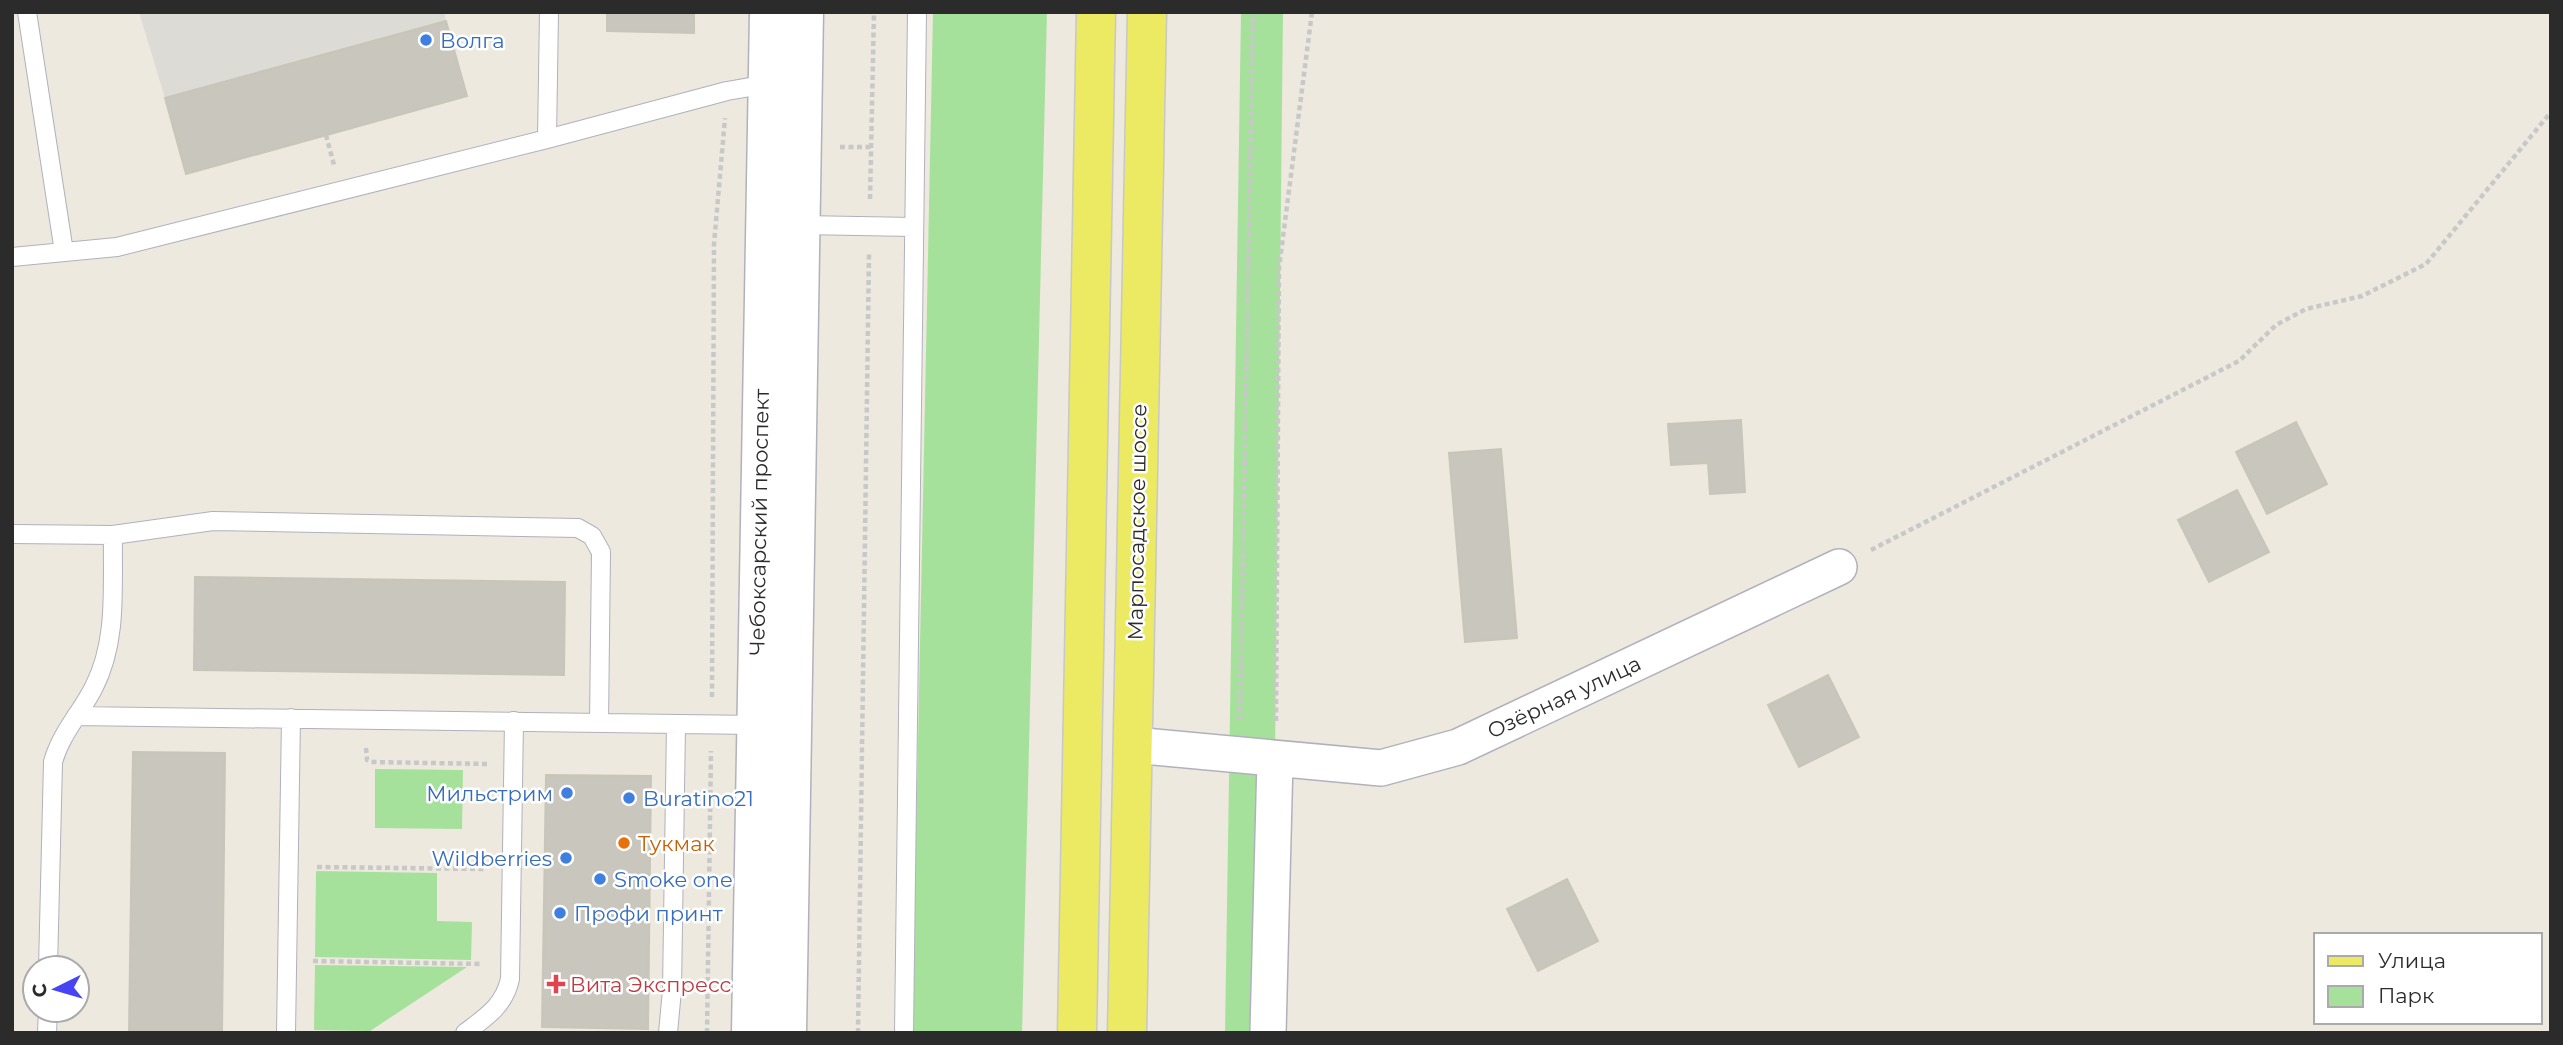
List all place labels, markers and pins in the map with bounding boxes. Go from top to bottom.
place label: Волга [440,28,505,53]
marker: Волга [418,32,434,48]
place label: Мильстрим [426,781,553,806]
marker: Мильстрим [559,785,575,801]
place label: Buratino21 [643,786,754,811]
marker: Buratino21 [621,790,637,806]
place label: Тукмак [638,831,715,856]
marker: Тукмак [616,835,632,851]
place label: Wildberries [431,846,552,871]
marker: Wildberries [558,850,574,866]
place label: Smoke one [614,867,733,892]
marker: Smoke one [592,871,608,887]
place label: Профи принт [574,901,723,926]
marker: Профи принт [552,905,568,921]
place label: Вита Экспресс [570,972,732,997]
marker: Вита Экспресс [548,976,564,992]

